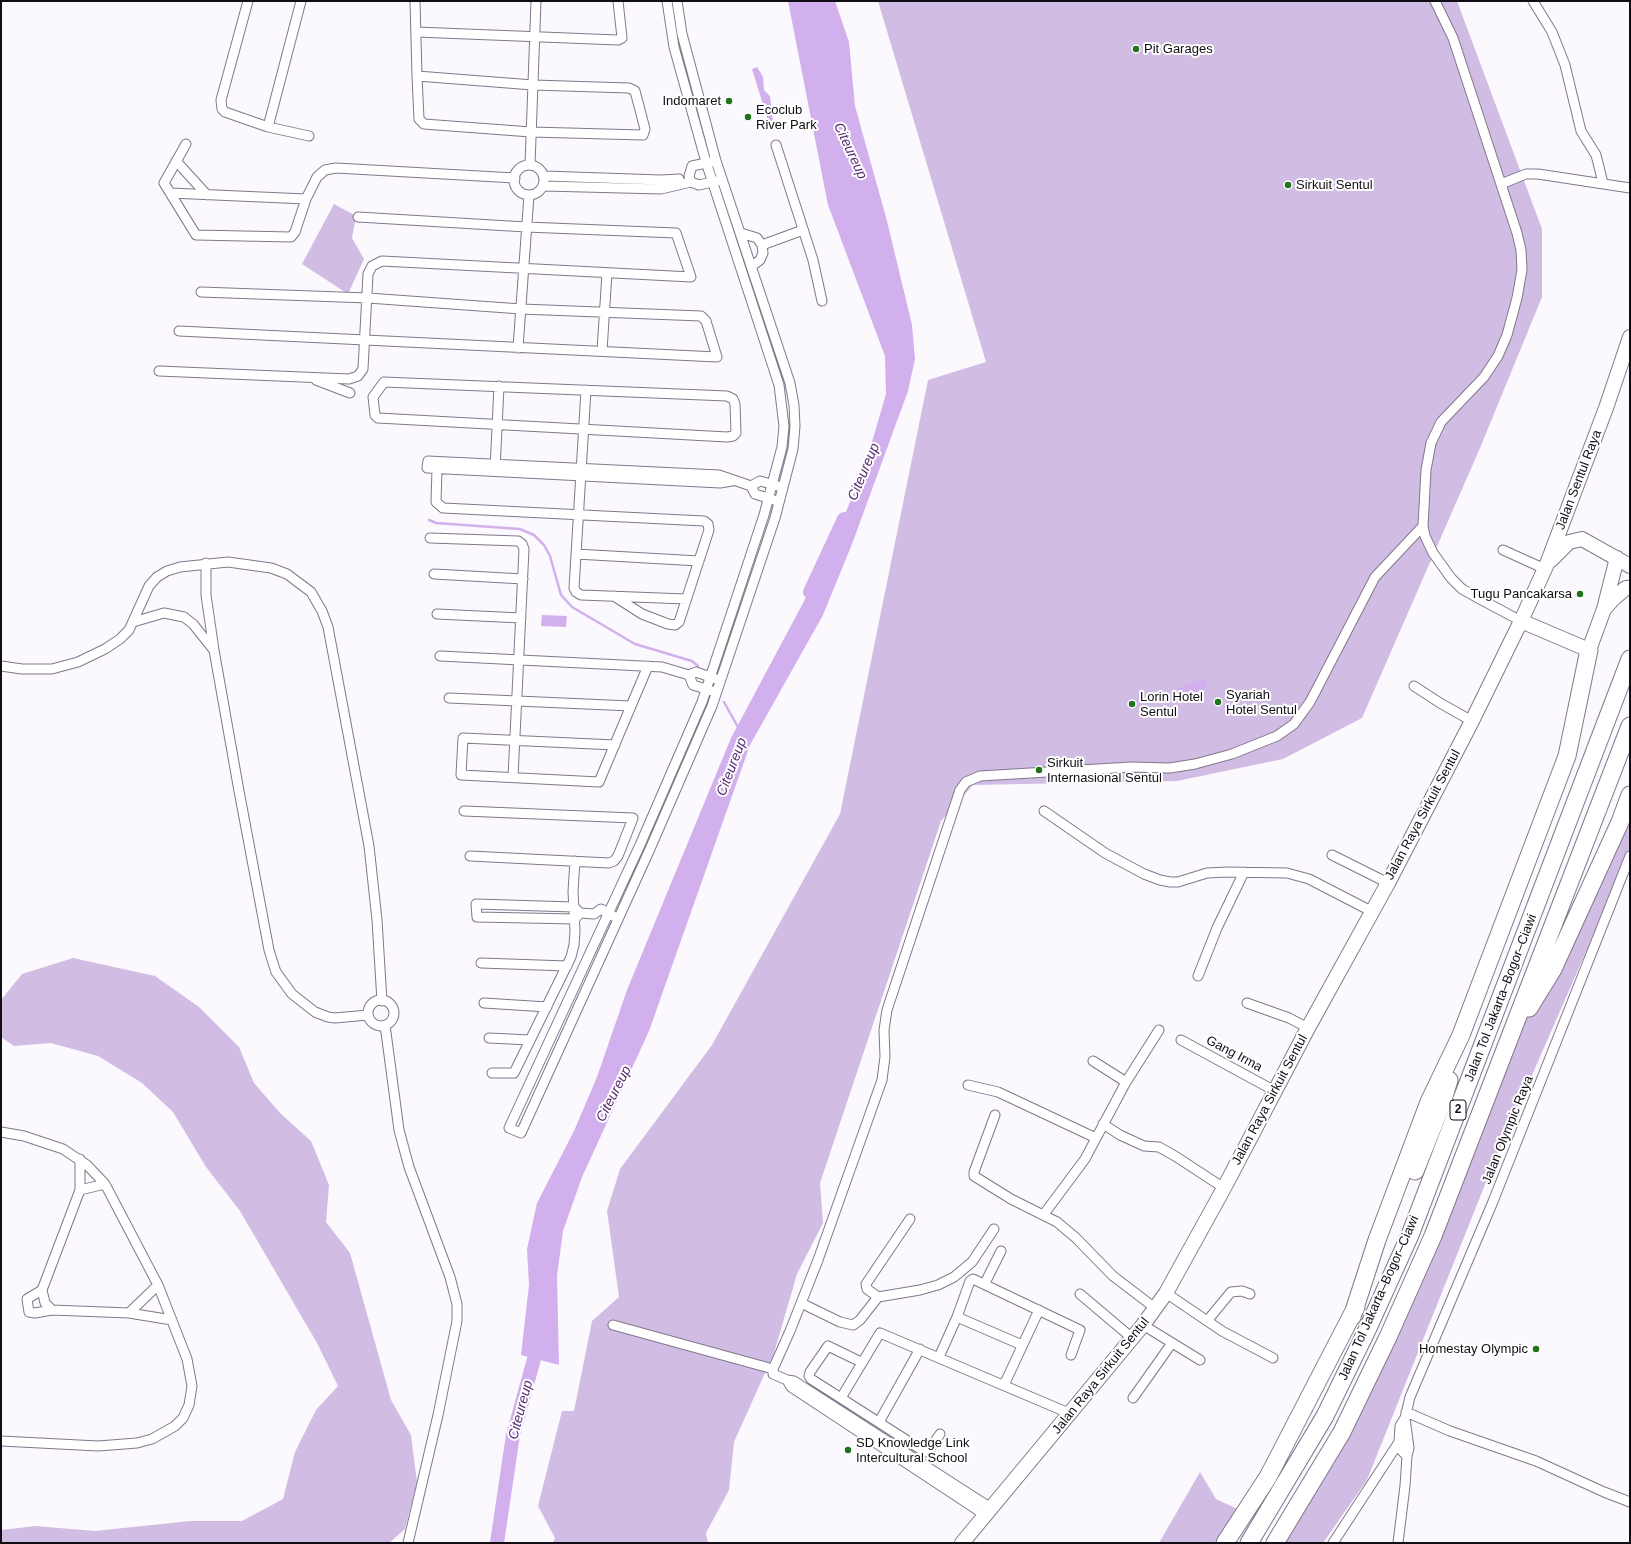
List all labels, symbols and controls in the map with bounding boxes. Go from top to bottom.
place label: Pit Garages [1144,41,1213,57]
marker: Pit Garages [1131,44,1141,54]
place label: Indomaret [662,93,721,109]
marker: Indomaret [724,96,734,106]
place label: Ecoclub River Park [756,102,817,133]
marker: Ecoclub River Park [743,112,753,122]
water label: Citeureup [830,120,870,182]
place label: Sirkuit Sentul [1296,177,1373,193]
marker: Sirkuit Sentul [1283,180,1293,190]
street label: Jalan Sentul Raya [1553,428,1605,532]
water label: Citeureup [844,441,884,503]
place label: Tugu Pancakarsa [1471,586,1572,602]
marker: Tugu Pancakarsa [1575,589,1585,599]
place label: Syariah Hotel Sentul [1226,687,1297,718]
place label: Lorin Hotel Sentul [1140,689,1203,720]
marker: Syariah Hotel Sentul [1213,697,1223,707]
marker: Lorin Hotel Sentul [1127,699,1137,709]
water label: Citeureup [713,736,751,798]
street label: Jalan Raya Sirkuit Sentul [1382,747,1464,883]
place label: Sirkuit Internasional Sentul [1047,755,1162,786]
marker: Sirkuit Internasional Sentul [1034,765,1044,775]
street label: Jalan Tol Jakarta–Bogor–Ciawi [1462,912,1540,1084]
street label: Jalan Raya Sirkuit Sentul [1229,1032,1311,1168]
street label: Gang Irma [1203,1033,1265,1075]
water label: Citeureup [593,1063,635,1125]
street label: Jalan Olympic Raya [1479,1073,1537,1187]
road number: 2 [1450,1100,1466,1120]
street label: Jalan Tol Jakarta–Bogor–Ciawi [1336,1213,1422,1383]
street label: Jalan Raya Sirkuit Sentul [1049,1315,1153,1437]
place label: Homestay Olympic [1419,1341,1528,1357]
marker: Homestay Olympic [1531,1344,1541,1354]
water label: Citeureup [505,1379,537,1441]
place label: SD Knowledge Link Intercultural School [856,1435,969,1466]
marker: SD Knowledge Link Intercultural School [843,1445,853,1455]

